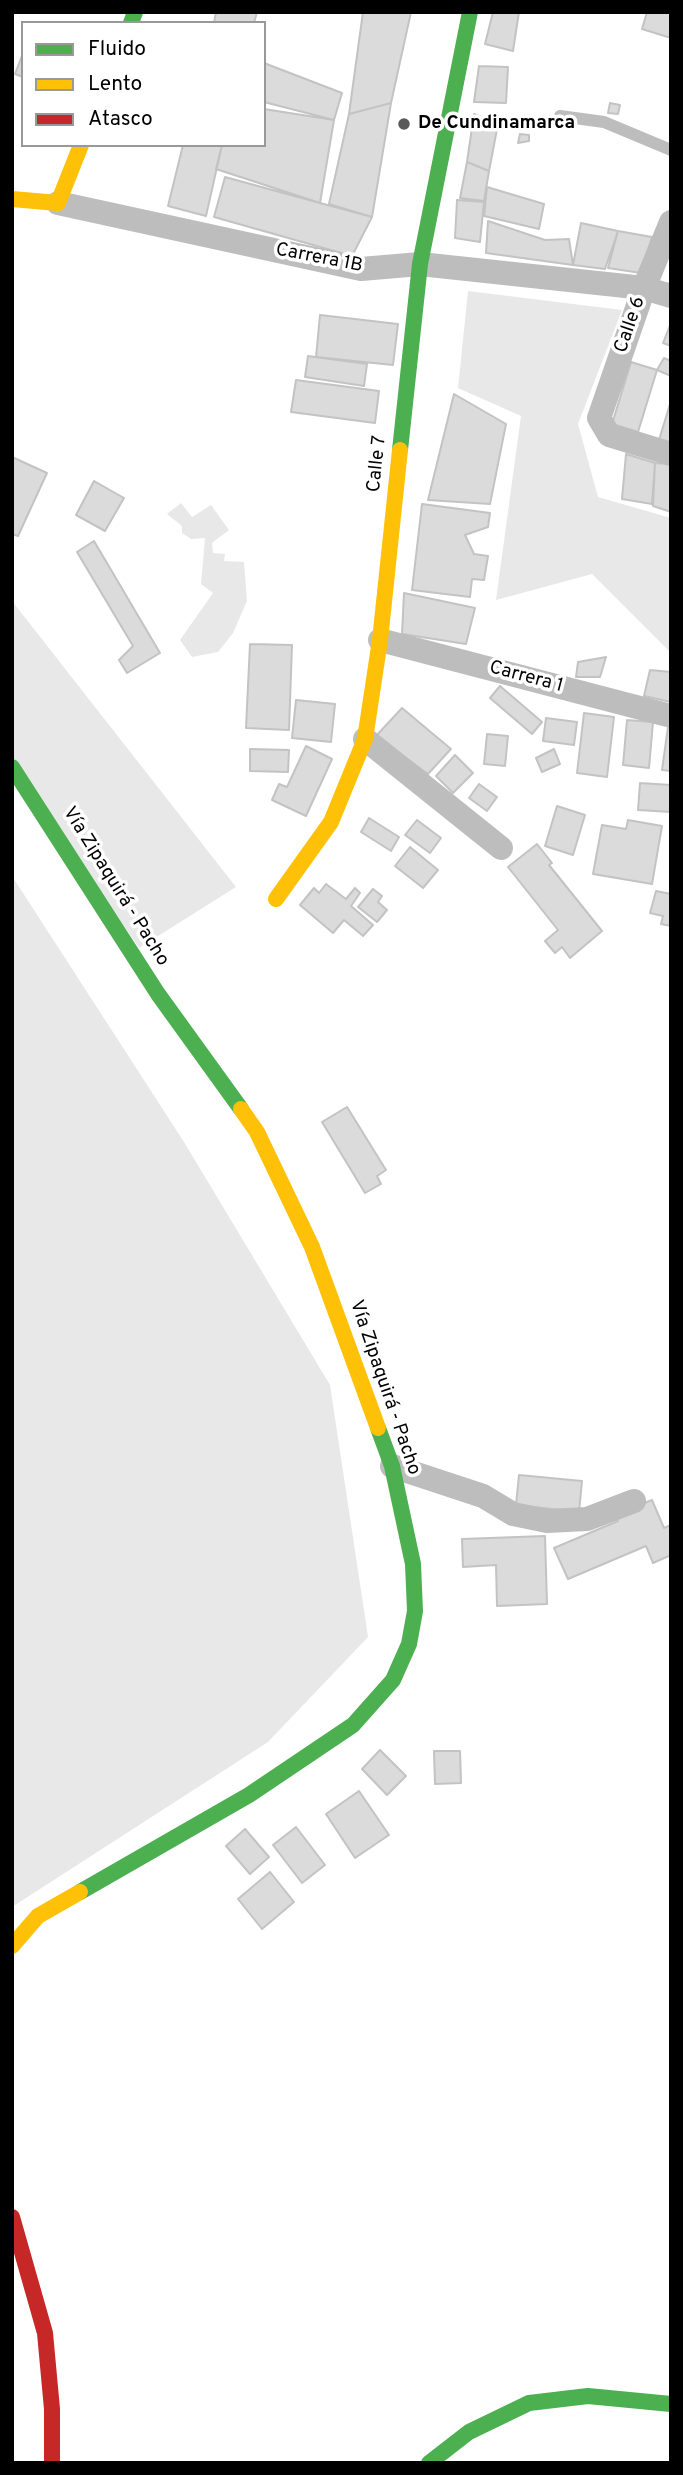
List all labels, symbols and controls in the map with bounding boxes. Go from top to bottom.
legend [21,21,266,147]
text: Fluido [88,36,146,63]
text: Lento [88,71,142,98]
text: Atasco [88,106,153,133]
place label: De Cundinamarca [418,113,575,135]
marker: De Cundinamarca [396,116,412,132]
street label: Carrera 1B [274,239,364,279]
street label: Calle 6 [611,294,651,356]
street label: Calle 7 [364,435,392,493]
street label: Carrera 1 [486,657,566,699]
street label: Vía Zipaquirá - Pacho [57,803,173,971]
street label: Vía Zipaquirá - Pacho [343,1298,425,1478]

